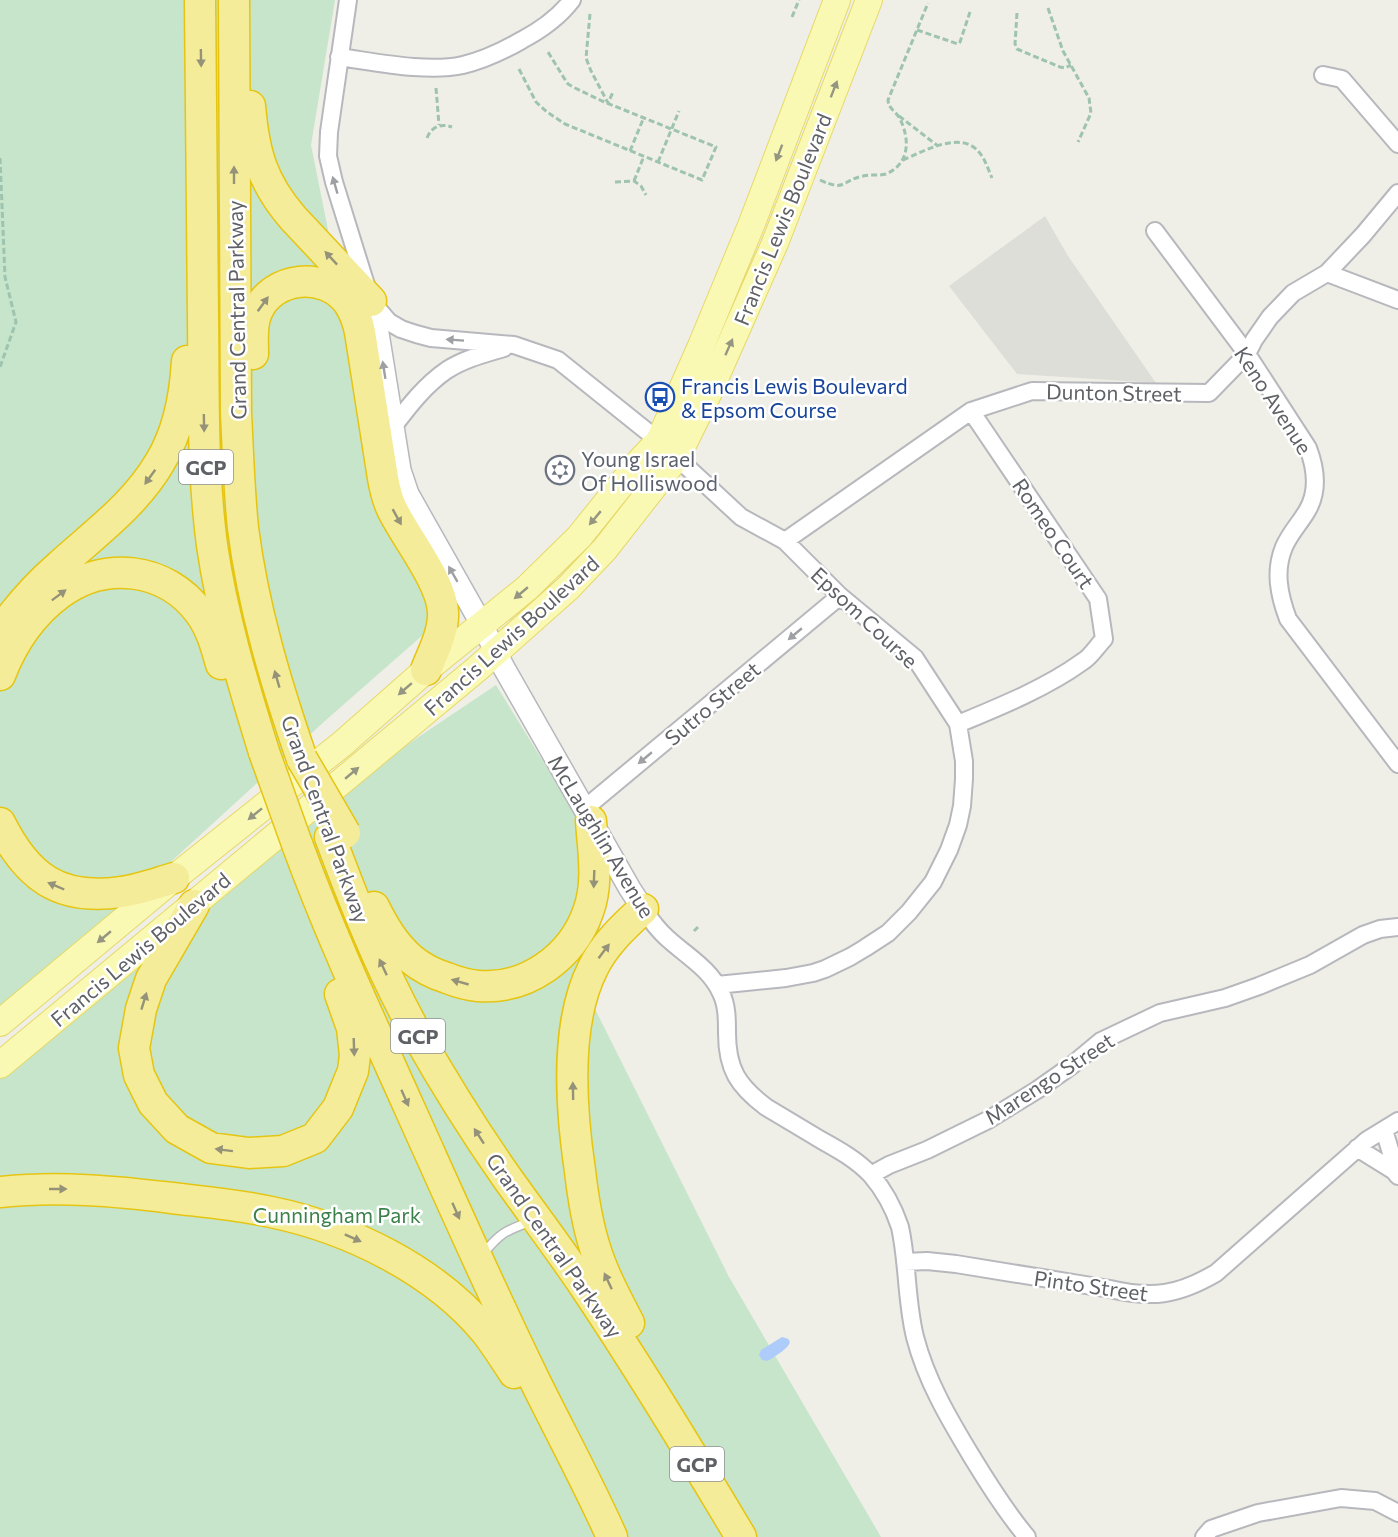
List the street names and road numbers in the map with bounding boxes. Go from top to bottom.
street label: Francis Lewis Boulevard [728,109,836,329]
street label: Grand Central Parkway [222,200,250,420]
street label: Keno Avenue [1230,342,1318,458]
street label: Dunton Street [1046,378,1182,406]
road number: GCP [179,450,233,484]
street label: Romeo Court [1008,473,1100,593]
street label: Francis Lewis Boulevard [418,550,604,720]
street label: Epsom Course [807,561,923,673]
street label: Sutro Street [659,656,765,750]
street label: Grand Central Parkway [277,712,375,927]
street label: McLaughlin Avenue [544,750,660,922]
street label: Francis Lewis Boulevard [45,867,235,1031]
road number: GCP [391,1019,445,1053]
street label: Marengo Street [980,1027,1118,1129]
street label: Grand Central Parkway [482,1148,628,1342]
street label: Pinto Street [1032,1265,1150,1305]
road number: GCP [670,1447,724,1481]

